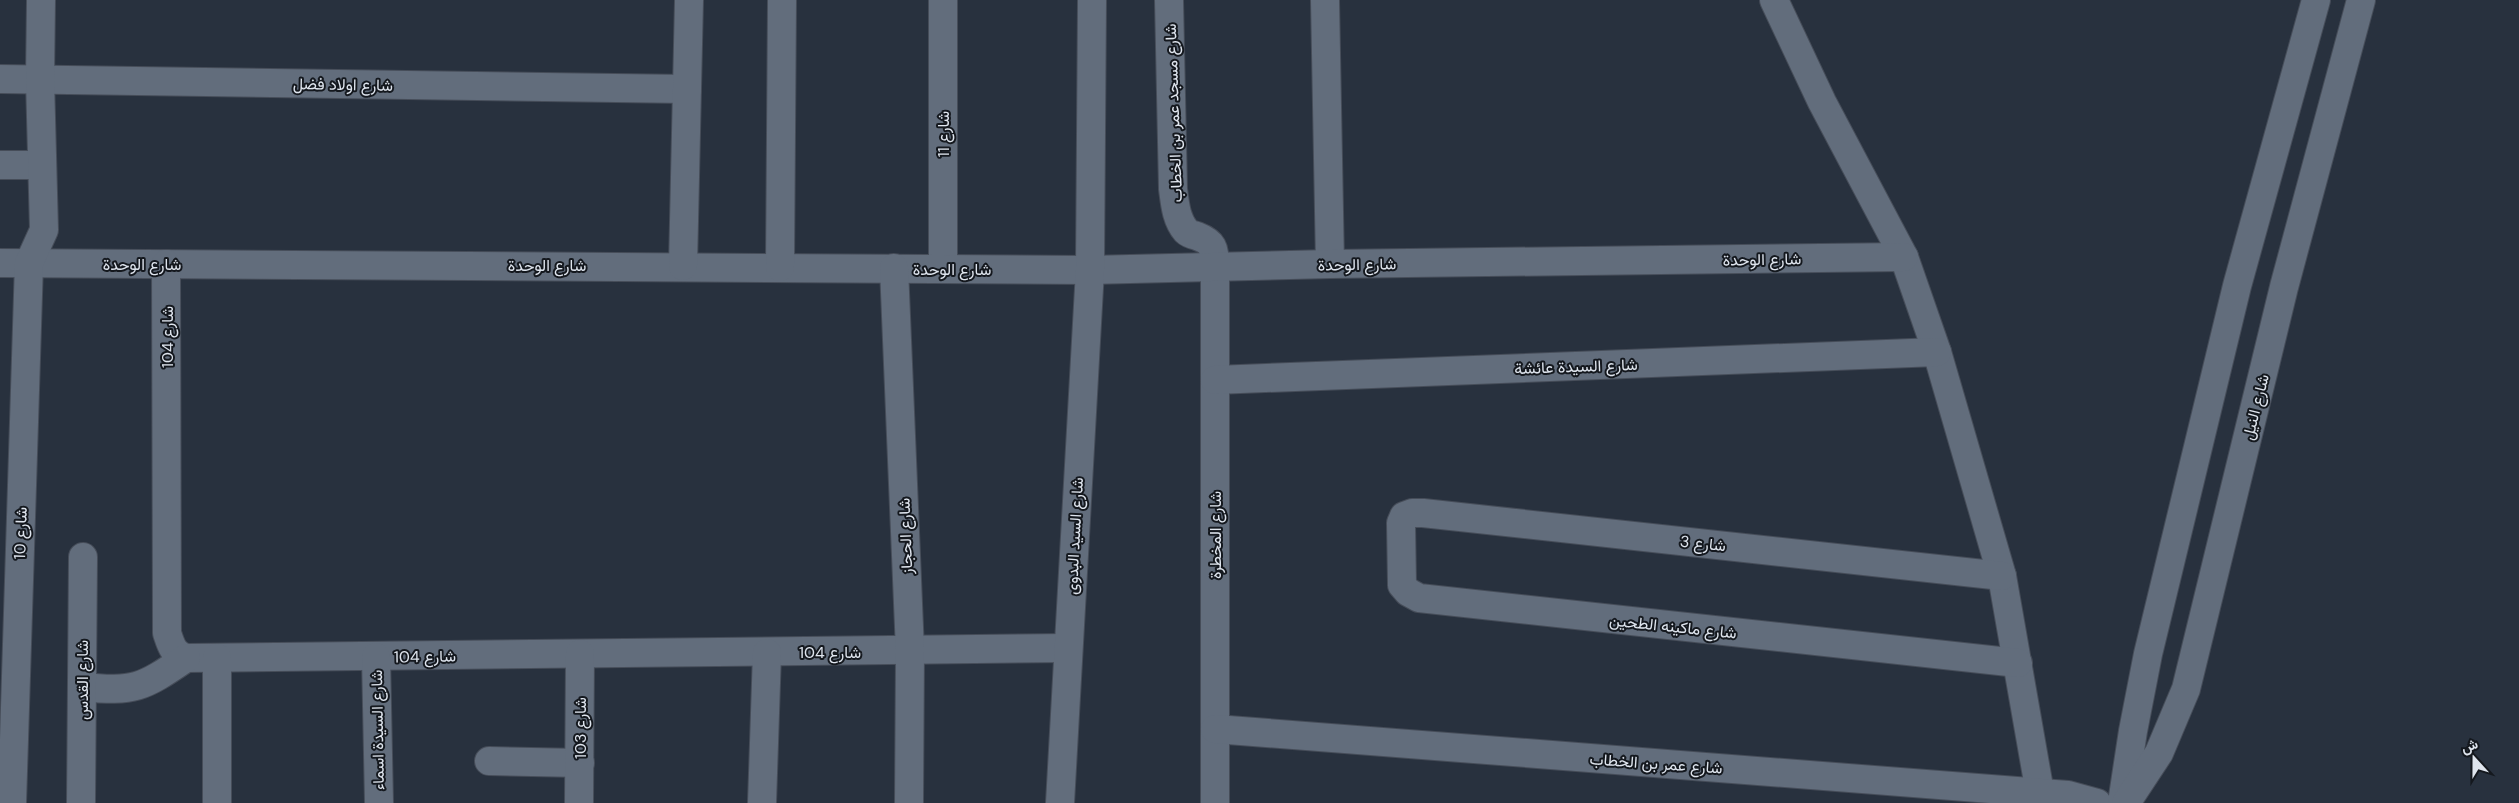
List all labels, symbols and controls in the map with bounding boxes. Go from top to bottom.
street label: شارع مسجد عمر بن الخطاب [1160,23,1188,203]
street label: شارع اولاد فضل [293,73,393,97]
street label: شارع 11 [933,111,955,157]
street label: شارع الوحدة [1723,248,1801,272]
street label: شارع الوحدة [1318,253,1396,277]
street label: شارع الوحدة [103,254,181,276]
street label: شارع الوحدة [508,255,586,277]
street label: شارع الوحدة [913,259,991,281]
street label: شارع 104 [157,306,179,368]
street label: شارع السيدة عائشة [1514,354,1638,380]
street label: شارع النيل [2237,372,2275,443]
street label: شارع السيد البدوى [1061,477,1089,595]
street label: شارع المخطرة [1205,491,1227,579]
street label: شارع الحجاز [894,497,918,575]
street label: شارع 10 [9,506,33,560]
street label: شارع 3 [1679,531,1727,557]
street label: شارع ماكينه الطحين [1608,609,1738,645]
street label: شارع القدس [72,640,94,720]
street label: شارع 104 [799,642,861,664]
street label: شارع 104 [394,645,456,669]
street label: شارع السيدة اسماء [366,670,390,790]
street label: شارع 103 [570,697,592,759]
north arrow [2449,733,2499,783]
text: ش [2458,734,2481,757]
street label: شارع عمر بن الخطاب [1589,748,1723,780]

